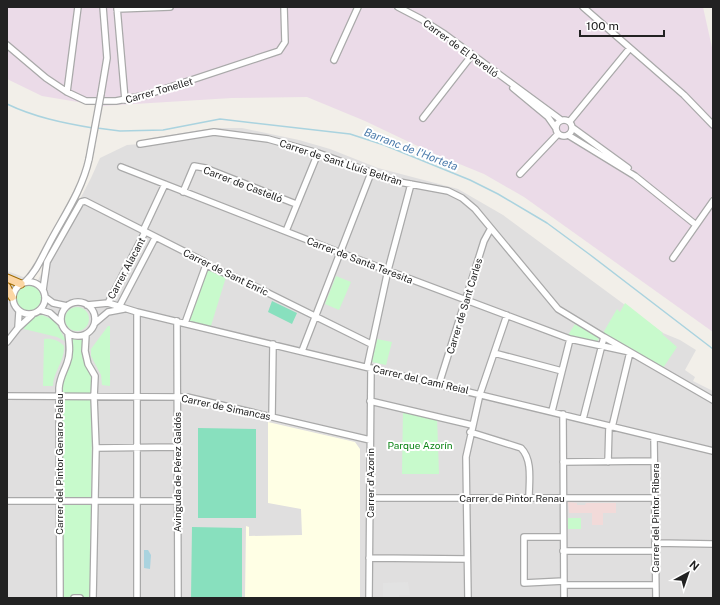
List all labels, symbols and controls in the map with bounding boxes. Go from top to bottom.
scale bar [580,12,664,38]
street label: Carrer de El Perelló [421,17,501,80]
text: 100 m [586,19,619,33]
street label: Carrer Tonellet [124,75,194,105]
water label: Barranc de l'Horteta [362,126,460,172]
street label: Carrer de Sant Lluís Beltràn [278,136,404,188]
street label: Carrer de Castelló [202,163,285,205]
street label: Carrer de Santa Teresita [305,234,415,286]
street label: Carrer Alacant [105,235,147,301]
street label: Carrer de Sant Enric [181,246,271,298]
street label: Carrer de Sant Carles [444,257,484,355]
street label: Carrer del Camí Reial [372,362,470,396]
street label: Carrer de Simancas [180,392,272,422]
street label: Carrer del Pintor Genaro Palau [53,393,65,535]
street label: Avinguda de Pérez Galdós [171,412,183,532]
park label: Parque Azorín [387,439,453,451]
street label: Carrer d'Azorin [364,448,376,518]
street label: Carrer del Pintor Ribera [649,463,661,573]
street label: Carrer de Pintor Renau [459,492,565,504]
north arrow [668,553,708,593]
text: N [687,558,702,573]

